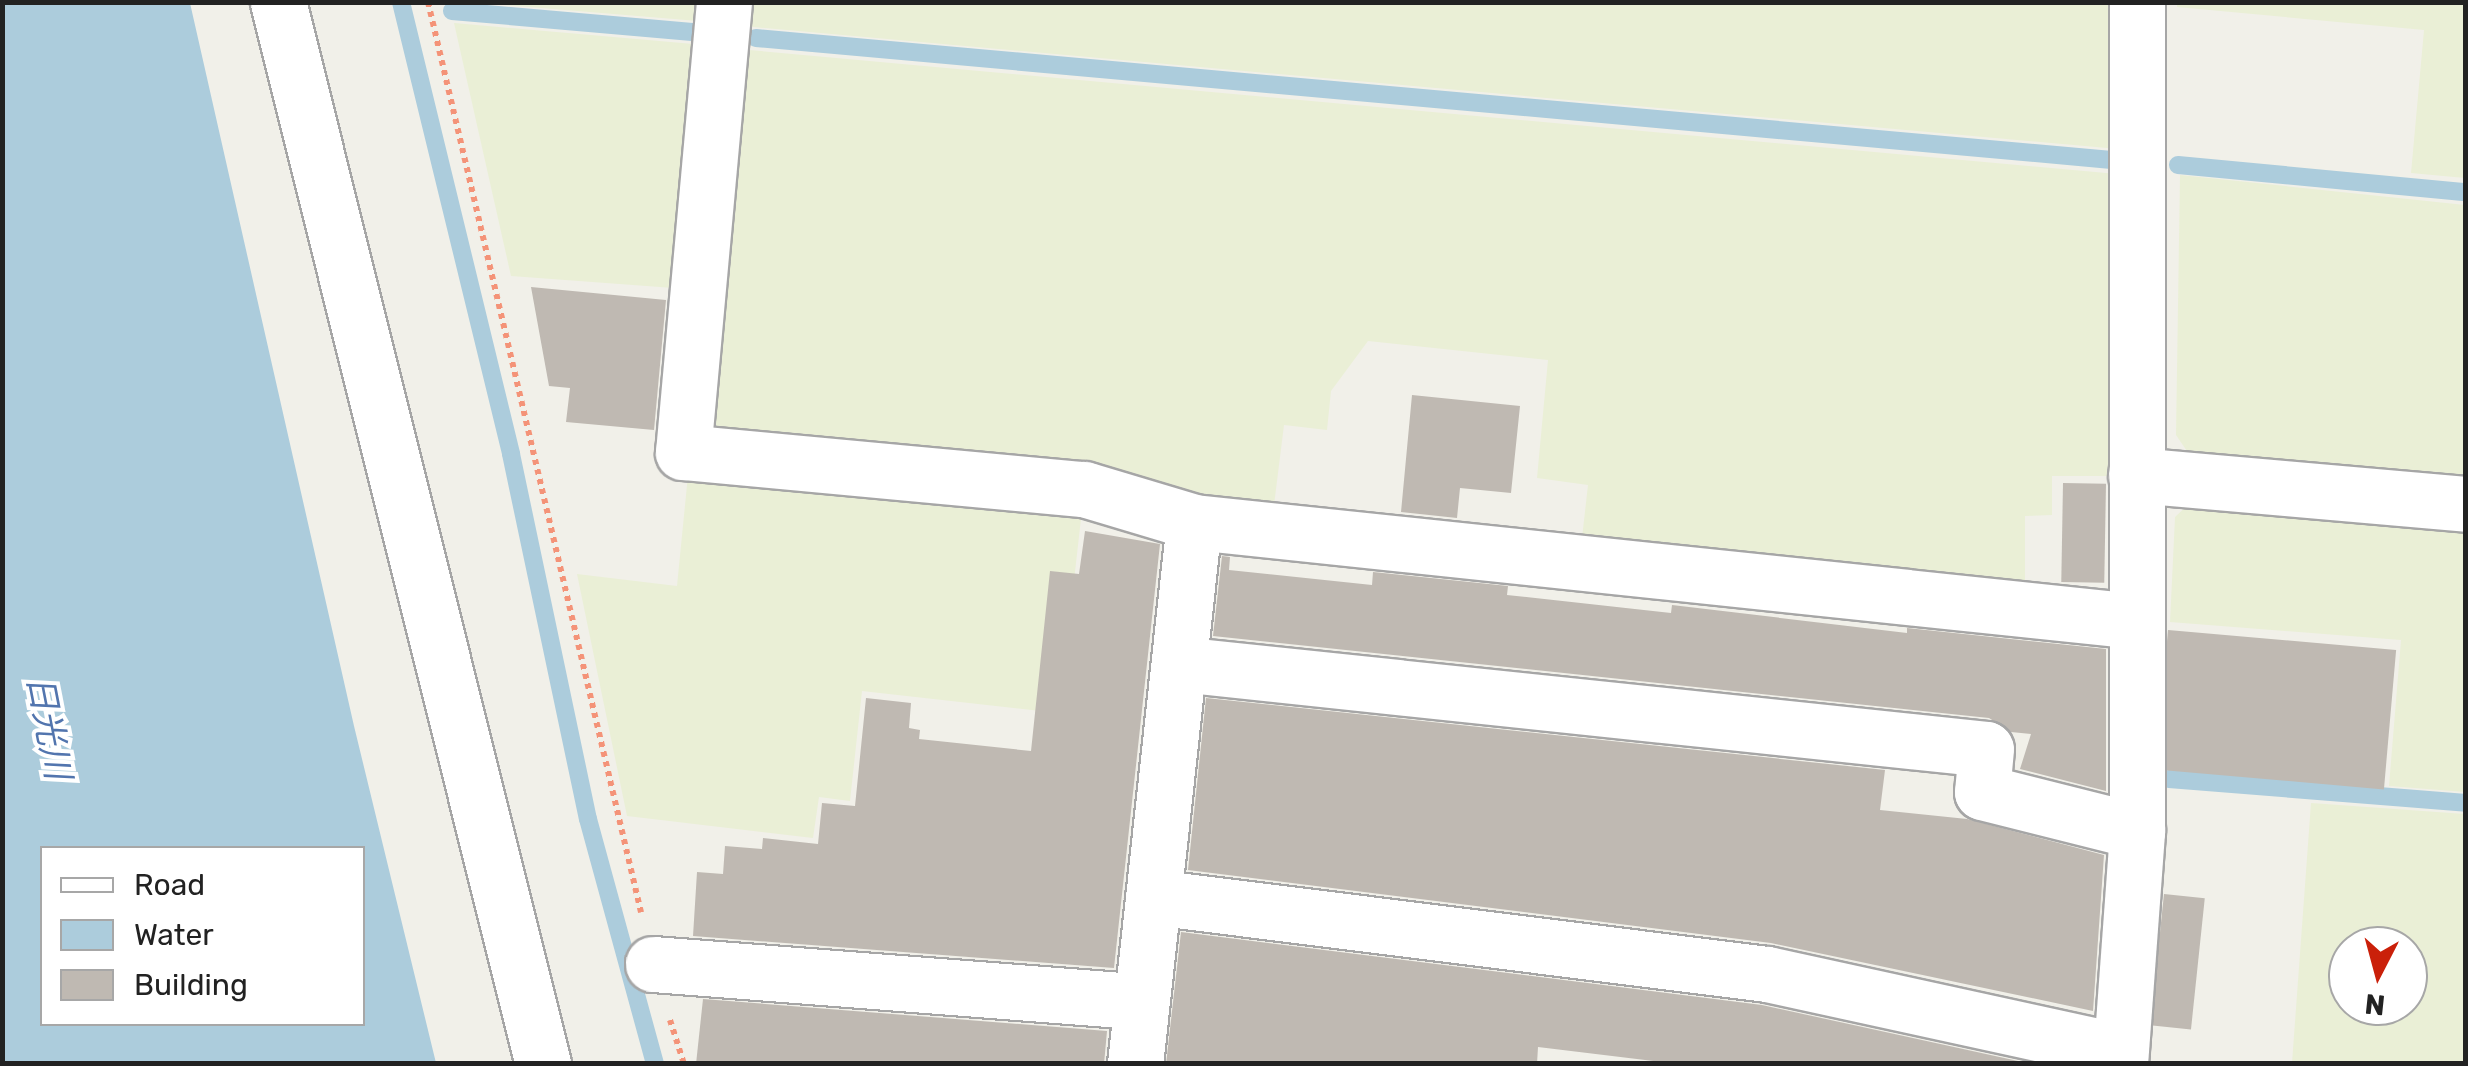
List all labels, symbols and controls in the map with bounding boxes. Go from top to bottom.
water label: 日光川 [18,671,80,783]
legend [40,846,365,1026]
text: Road [134,867,205,903]
text: Water [134,917,214,953]
north arrow [2328,926,2428,1026]
text: Building [134,967,248,1003]
text: N [2363,987,2387,1022]

